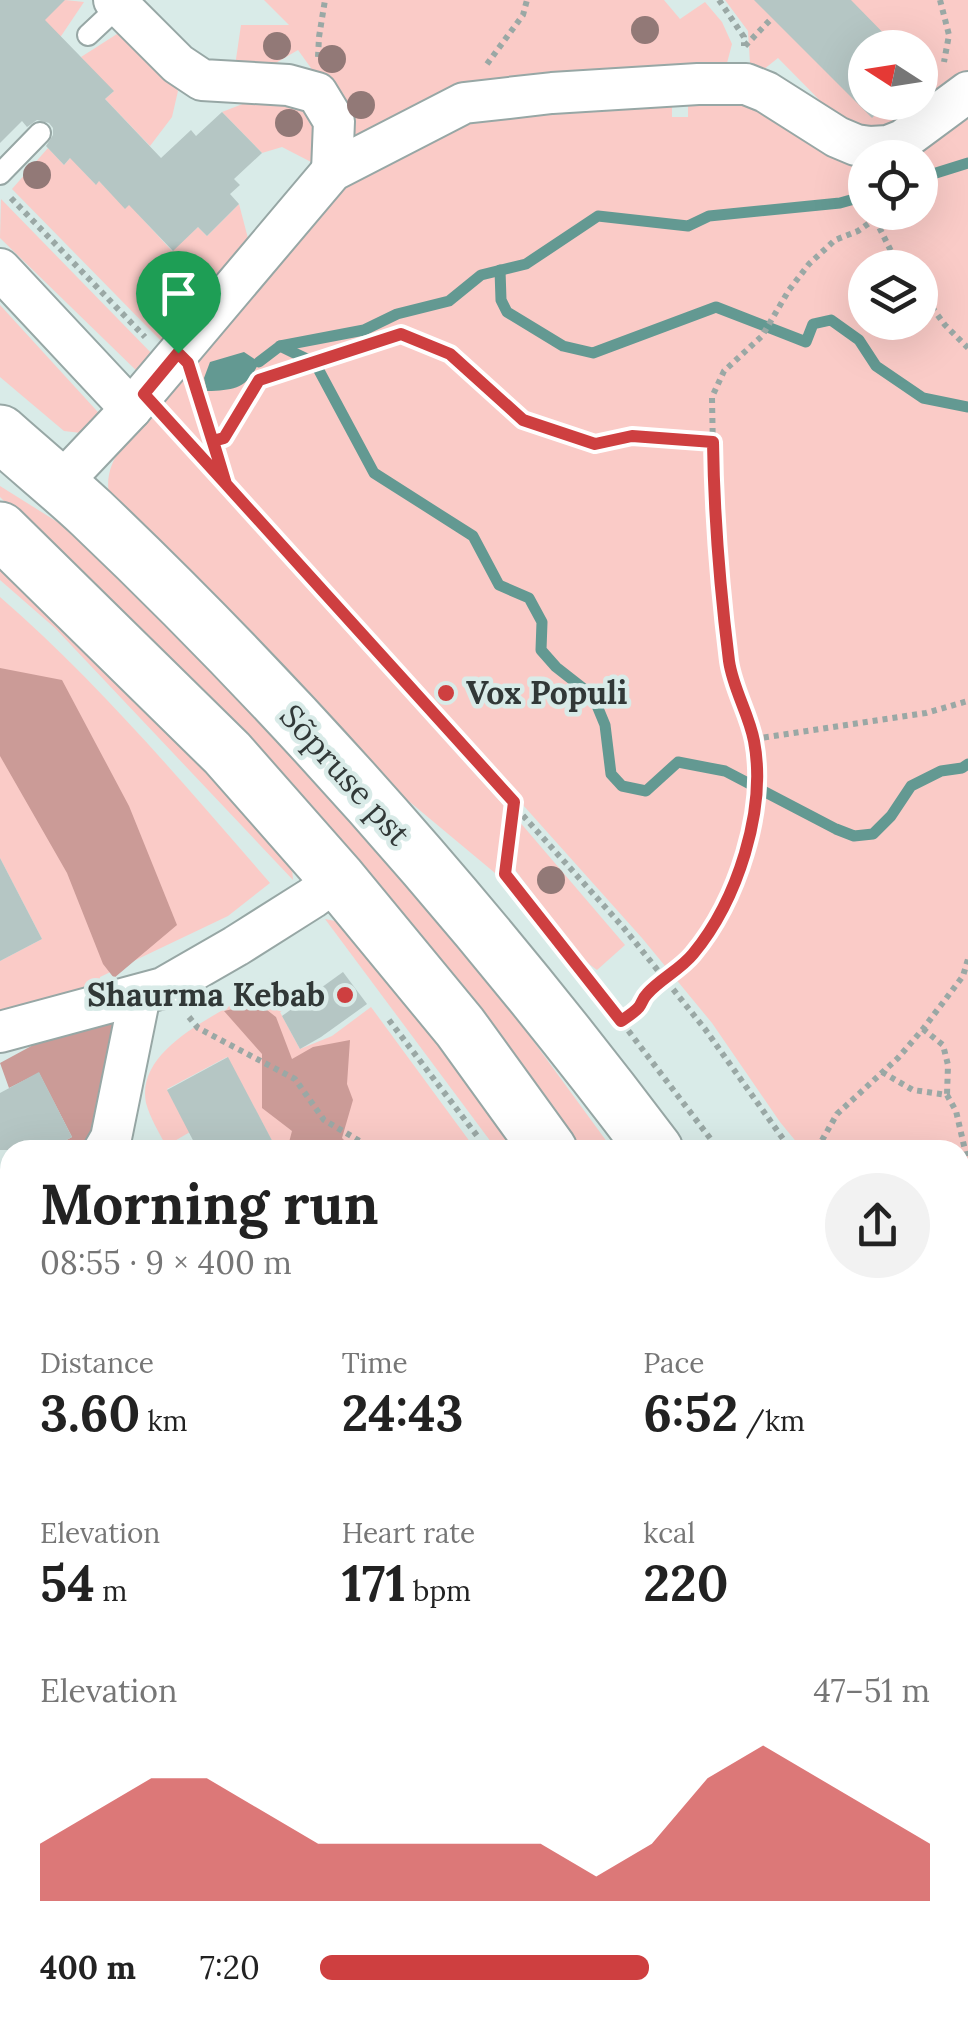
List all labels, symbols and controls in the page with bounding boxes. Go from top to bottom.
north arrow [848,30,938,120]
map controls [848,30,938,340]
button: locate [848,140,938,230]
button: layers [848,250,938,340]
pin [136,251,221,354]
icon: arrive [151,266,206,321]
place label: Vox Populi [466,672,627,713]
marker: Vox Populi [435,682,457,704]
street label: Sõpruse pst [271,696,420,854]
place label: Shaurma Kebab [87,974,325,1015]
marker: Shaurma Kebab [334,984,356,1006]
text: Morning run [40,1169,378,1239]
button: share [825,1173,930,1278]
text: 08:55 · 9 × 400 m [40,1242,292,1283]
text: Distance [40,1345,154,1381]
text: Time [342,1345,408,1381]
text: Pace [643,1345,704,1381]
text: 3.60 [40,1381,140,1445]
text: 24:43 [342,1381,464,1445]
text: 6:52 [643,1381,738,1445]
text: km [140,1403,188,1439]
text: /km [738,1403,805,1439]
text: Elevation [40,1515,160,1551]
text: Heart rate [342,1515,475,1551]
text: kcal [643,1515,695,1551]
text: 54 [40,1551,95,1615]
text: 171 [342,1551,406,1615]
text: 220 [643,1551,728,1615]
text: m [95,1573,127,1609]
text: bpm [406,1573,471,1609]
text: Elevation [40,1670,177,1711]
text: 47–51 m [814,1670,930,1711]
text: 400 m [40,1947,136,1988]
text: 7:20 [200,1947,260,1988]

